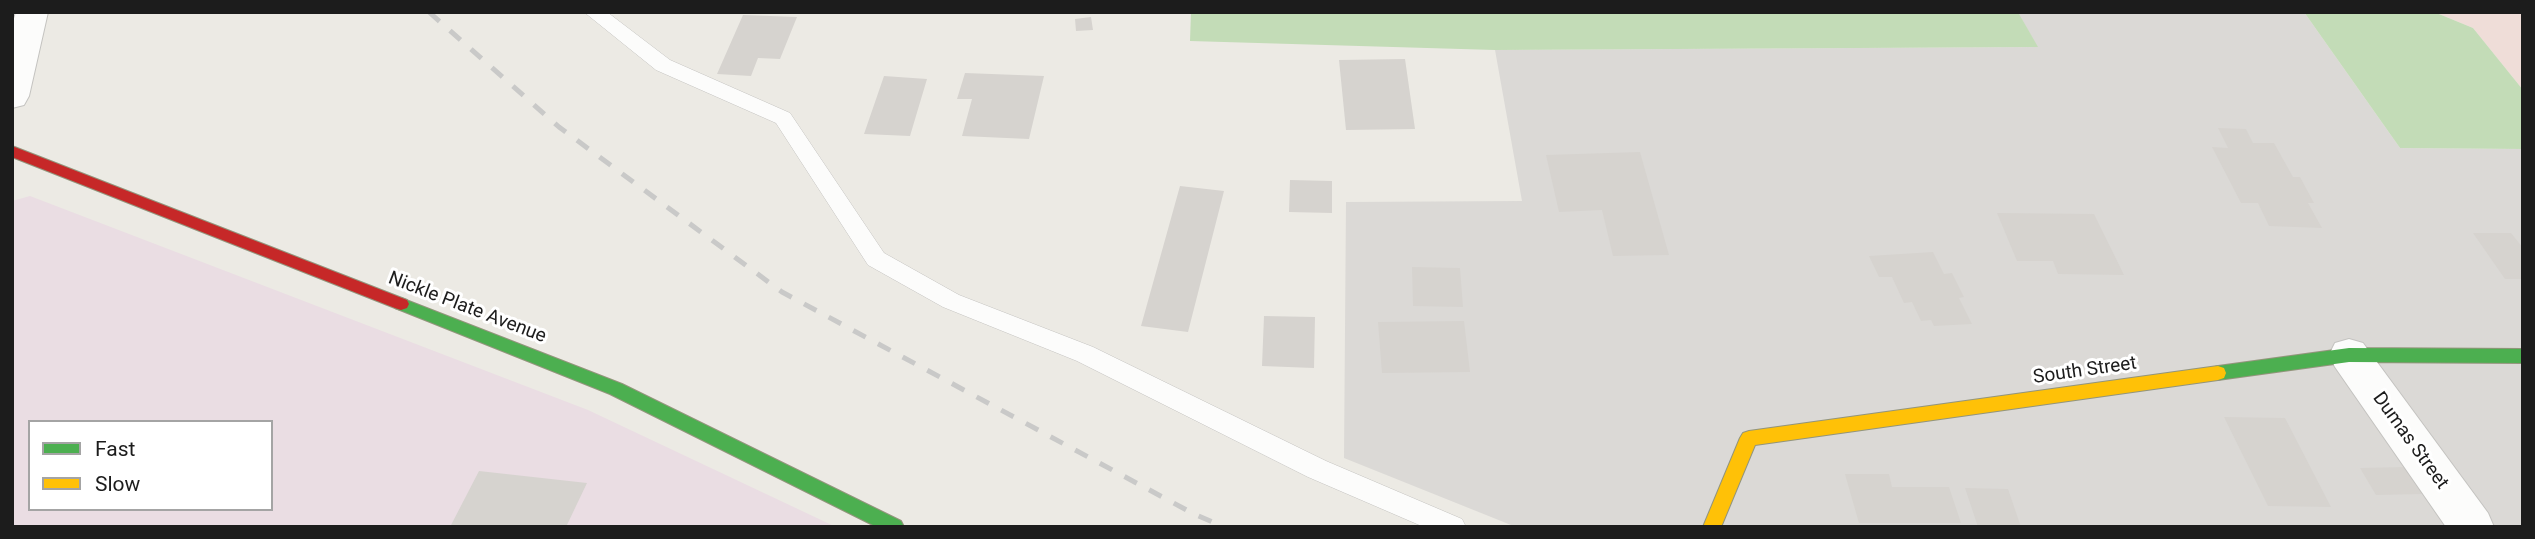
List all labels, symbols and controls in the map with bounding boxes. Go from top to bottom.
street label: Nickle Plate Avenue [385,267,549,349]
street label: South Street [2032,352,2138,390]
street label: Dumas Street [2367,388,2453,494]
legend [28,420,273,511]
text: Fast [95,437,135,461]
text: Slow [95,472,140,496]

